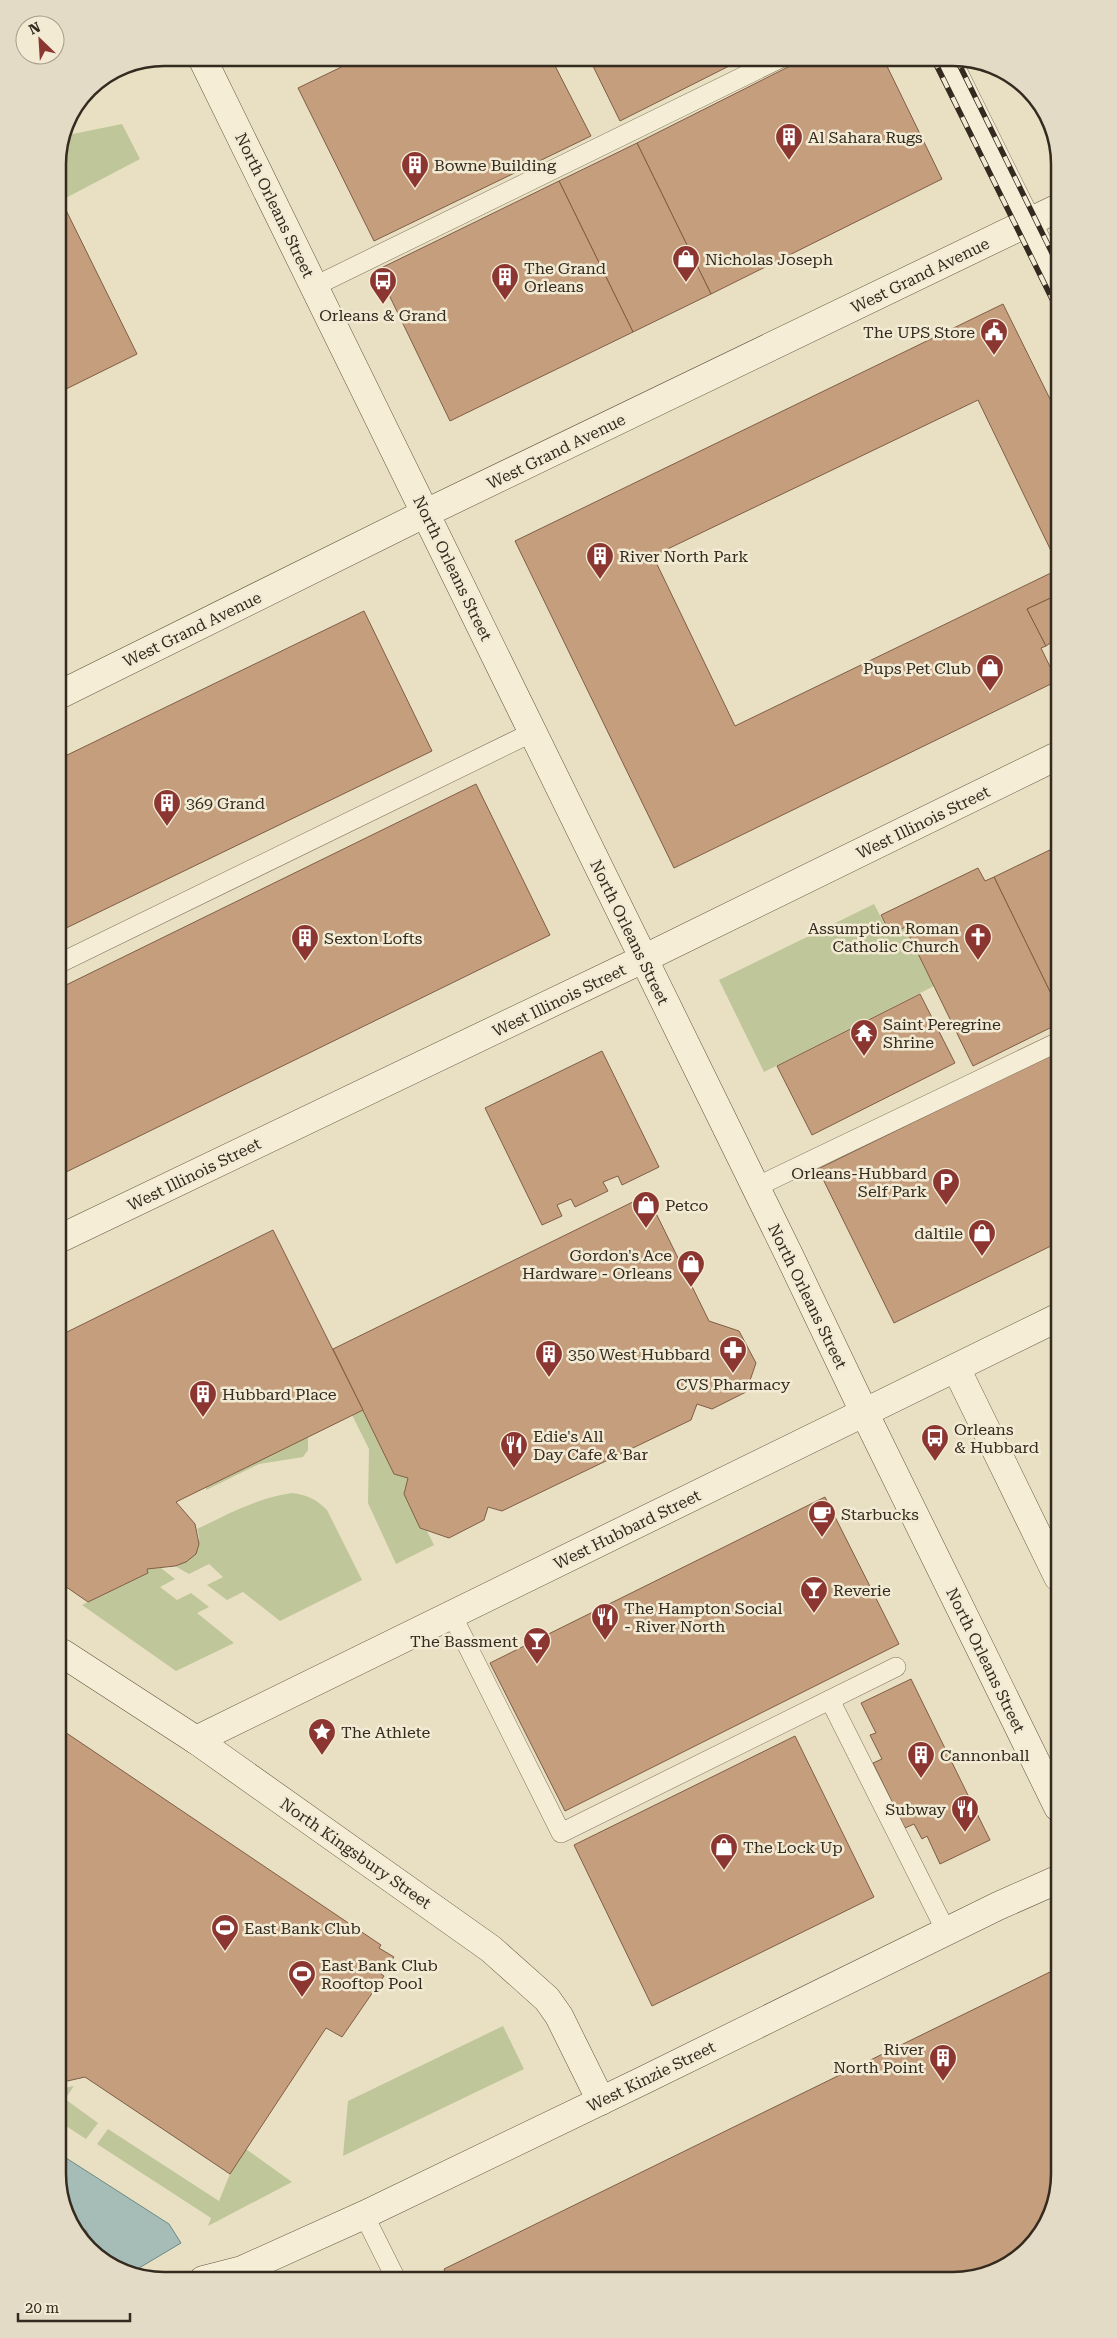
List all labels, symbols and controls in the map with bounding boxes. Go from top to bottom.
north arrow [15,15,65,65]
text: N [26,19,43,38]
building icon: Al Sahara Rugs [774,122,804,161]
place label: Al Sahara Rugs [808,128,923,147]
street label: North Orleans Street [231,130,318,281]
building icon: Bowne Building [400,150,430,189]
place label: Bowne Building [434,156,557,175]
street label: West Grand Avenue [848,234,993,317]
shop icon: Nicholas Joseph [671,244,701,283]
place label: Nicholas Joseph [705,250,833,269]
place label: The Grand Orleans [524,259,606,296]
building icon: The Grand Orleans [490,262,520,301]
bus stop icon: Orleans & Grand [368,266,398,305]
place label: Orleans & Grand [319,306,447,325]
public building icon: The UPS Store [979,317,1009,356]
place label: The UPS Store [863,323,975,342]
street label: West Grand Avenue [484,410,629,493]
street label: North Orleans Street [409,493,496,644]
building icon: River North Park [585,541,615,580]
place label: River North Park [619,547,748,566]
street label: West Grand Avenue [120,588,265,671]
shop icon: Pups Pet Club [975,653,1005,692]
place label: Pups Pet Club [863,659,971,678]
street label: West Illinois Street [854,782,993,863]
building icon: 369 Grand [152,788,182,827]
place label: 369 Grand [186,794,265,813]
street label: North Orleans Street [586,857,673,1008]
place label: Assumption Roman Catholic Church [808,919,959,956]
church icon: Assumption Roman Catholic Church [963,922,993,961]
building icon: Sexton Lofts [290,923,320,962]
place label: Sexton Lofts [324,929,423,948]
street label: West Illinois Street [490,960,629,1041]
place label: Saint Peregrine Shrine [883,1015,1001,1052]
temple icon: Saint Peregrine Shrine [849,1018,879,1057]
street label: West Illinois Street [125,1134,264,1215]
place label: Orleans-Hubbard Self Park [791,1164,927,1201]
parking icon: Orleans-Hubbard Self Park [931,1167,961,1206]
shop icon: Petco [631,1190,661,1229]
place label: Petco [665,1196,708,1215]
shop icon: daltile [967,1218,997,1257]
street label: North Orleans Street [764,1221,851,1372]
place label: daltile [914,1224,963,1243]
place label: Gordon's Ace Hardware - Orleans [522,1246,672,1283]
shop icon: Gordon's Ace Hardware - Orleans [676,1249,706,1288]
pharmacy icon: CVS Pharmacy [718,1335,748,1374]
building icon: 350 West Hubbard [534,1339,564,1378]
place label: 350 West Hubbard [568,1345,710,1364]
place label: CVS Pharmacy [676,1375,791,1394]
building icon: Hubbard Place [188,1379,218,1418]
place label: Hubbard Place [222,1385,337,1404]
place label: Orleans & Hubbard [954,1420,1039,1457]
bus stop icon: Orleans & Hubbard [920,1423,950,1462]
place label: Edie's All Day Cafe & Bar [533,1427,649,1464]
restaurant icon: Edie's All Day Cafe & Bar [499,1430,529,1469]
street label: West Hubbard Street [551,1486,704,1573]
cafe icon: Starbucks [807,1499,837,1538]
place label: Starbucks [841,1505,919,1524]
bar icon: Reverie [799,1575,829,1614]
place label: Reverie [833,1581,891,1600]
street label: North Orleans Street [942,1585,1029,1736]
place label: The Hampton Social - River North [624,1599,783,1636]
restaurant icon: The Hampton Social - River North [590,1602,620,1641]
bar icon: The Bassment [522,1626,552,1665]
place label: The Bassment [410,1632,518,1651]
place icon: The Athlete [307,1717,337,1756]
place label: The Athlete [341,1723,430,1742]
building icon: Cannonball [906,1740,936,1779]
place label: Cannonball [940,1746,1029,1765]
street label: North Kingsbury Street [277,1794,435,1913]
restaurant icon: Subway [950,1794,980,1833]
place label: Subway [885,1800,947,1819]
shop icon: The Lock Up [709,1832,739,1871]
place label: The Lock Up [743,1838,843,1857]
sports icon: East Bank Club [210,1913,240,1952]
place label: East Bank Club [244,1919,361,1938]
place label: East Bank Club Rooftop Pool [321,1956,438,1993]
sports icon: East Bank Club Rooftop Pool [287,1959,317,1998]
street label: West Kinzie Street [584,2037,718,2116]
place label: River North Point [833,2040,924,2077]
building icon: River North Point [928,2043,958,2082]
scale bar [18,2290,130,2322]
text: 20 m [25,2299,60,2317]

